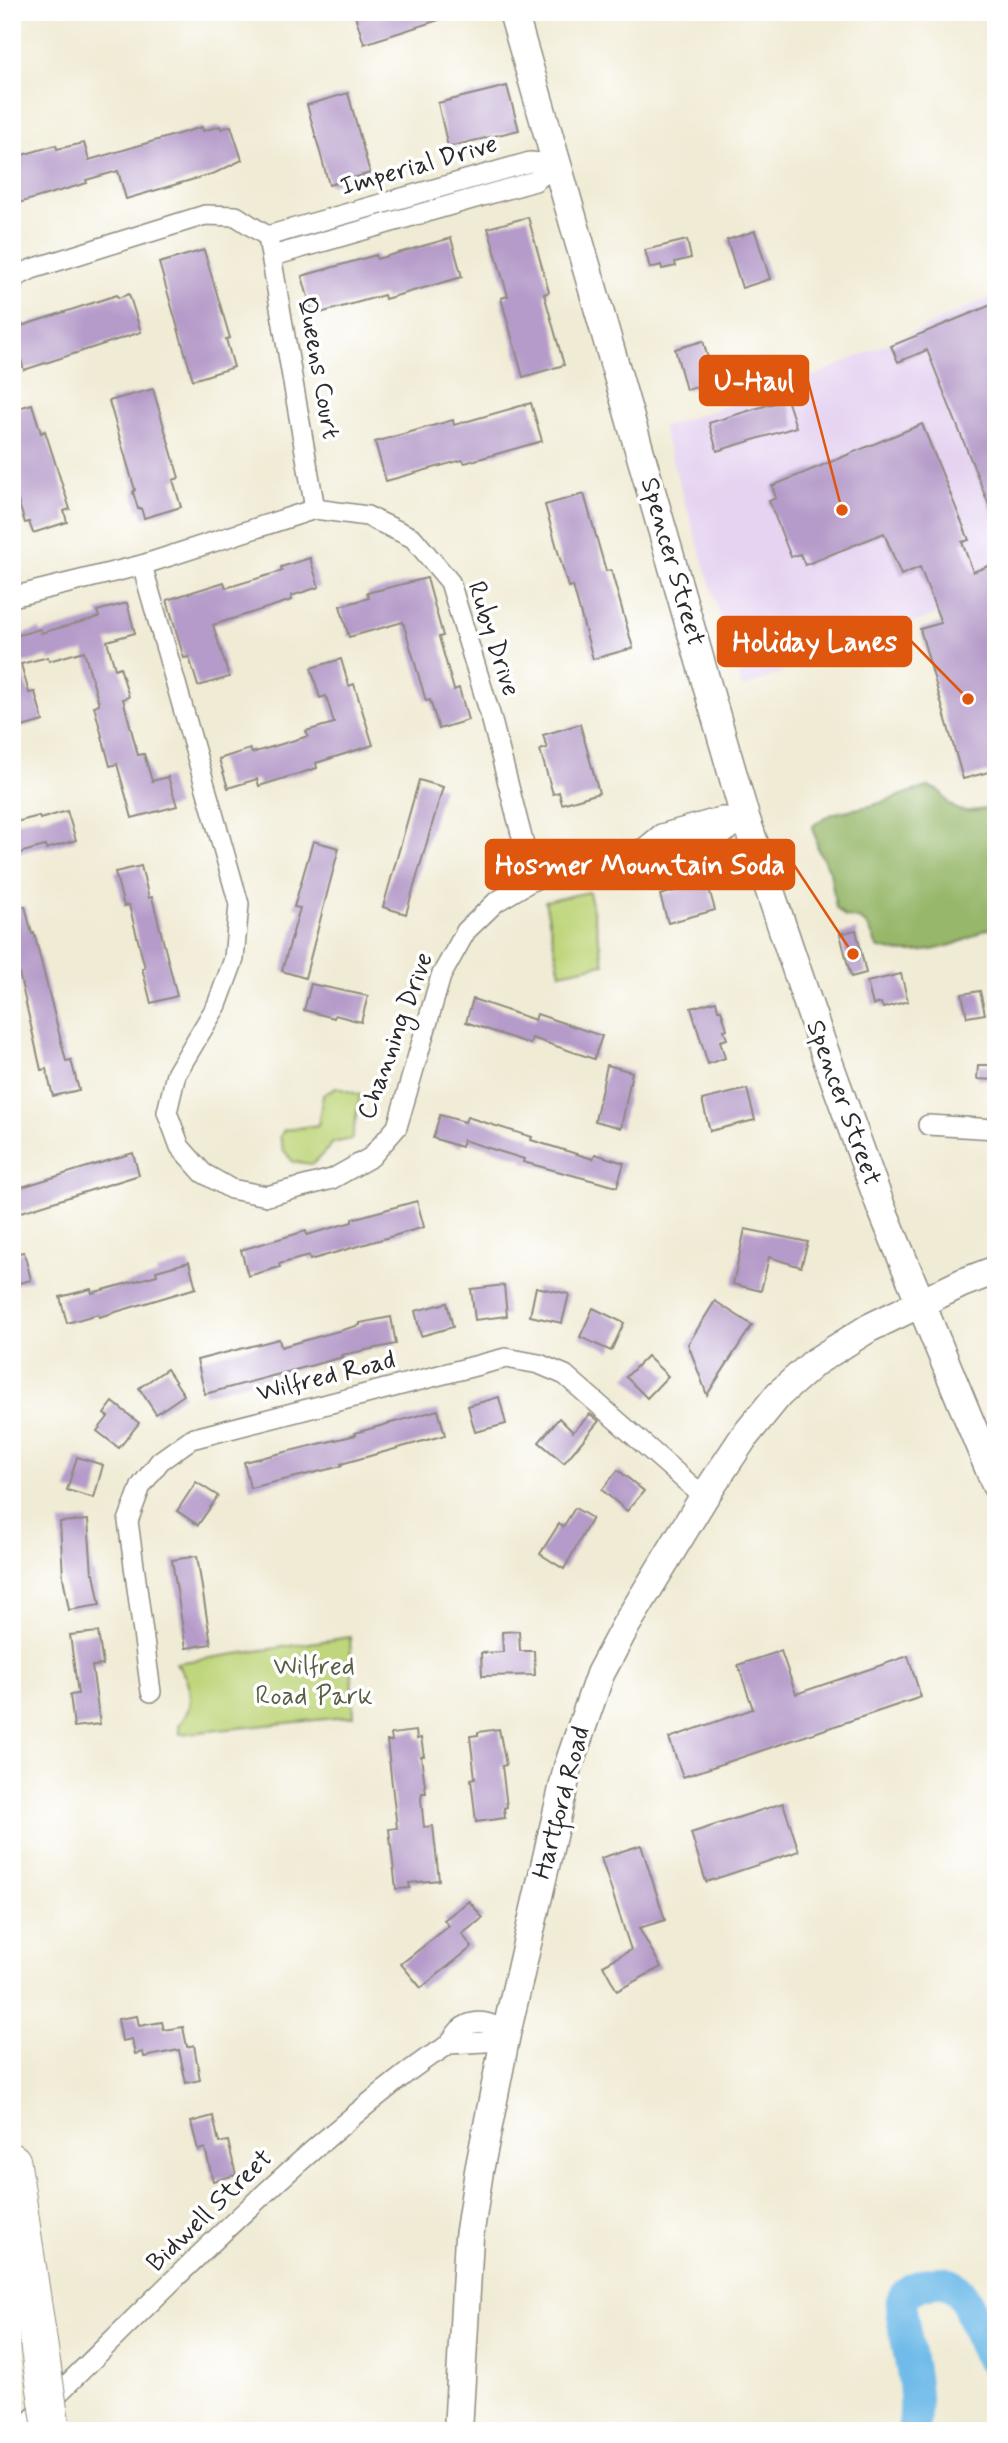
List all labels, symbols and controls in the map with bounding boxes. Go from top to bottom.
street label: Imperial Drive [336,127,502,205]
street label: Queens Court [289,294,347,442]
callout: U-Haul [700,356,808,405]
text: U-Haul [714,364,794,401]
street label: Spencer Street [632,474,712,650]
street label: Ruby Drive [458,577,528,701]
callout: Holiday Lanes [718,617,911,666]
text: Holiday Lanes [733,625,898,662]
callout: Hosmer Mountain Soda [486,840,794,889]
text: Hosmer Mountain Soda [495,848,785,885]
street label: Channing Drive [350,948,444,1125]
street label: Spencer Street [797,1015,889,1191]
street label: Wilfred Road [253,1343,399,1411]
park label: Wilfred Road Park [255,1650,373,1714]
street label: Hartford Road [525,1723,601,1884]
street label: Bidwell Street [139,2142,281,2280]

